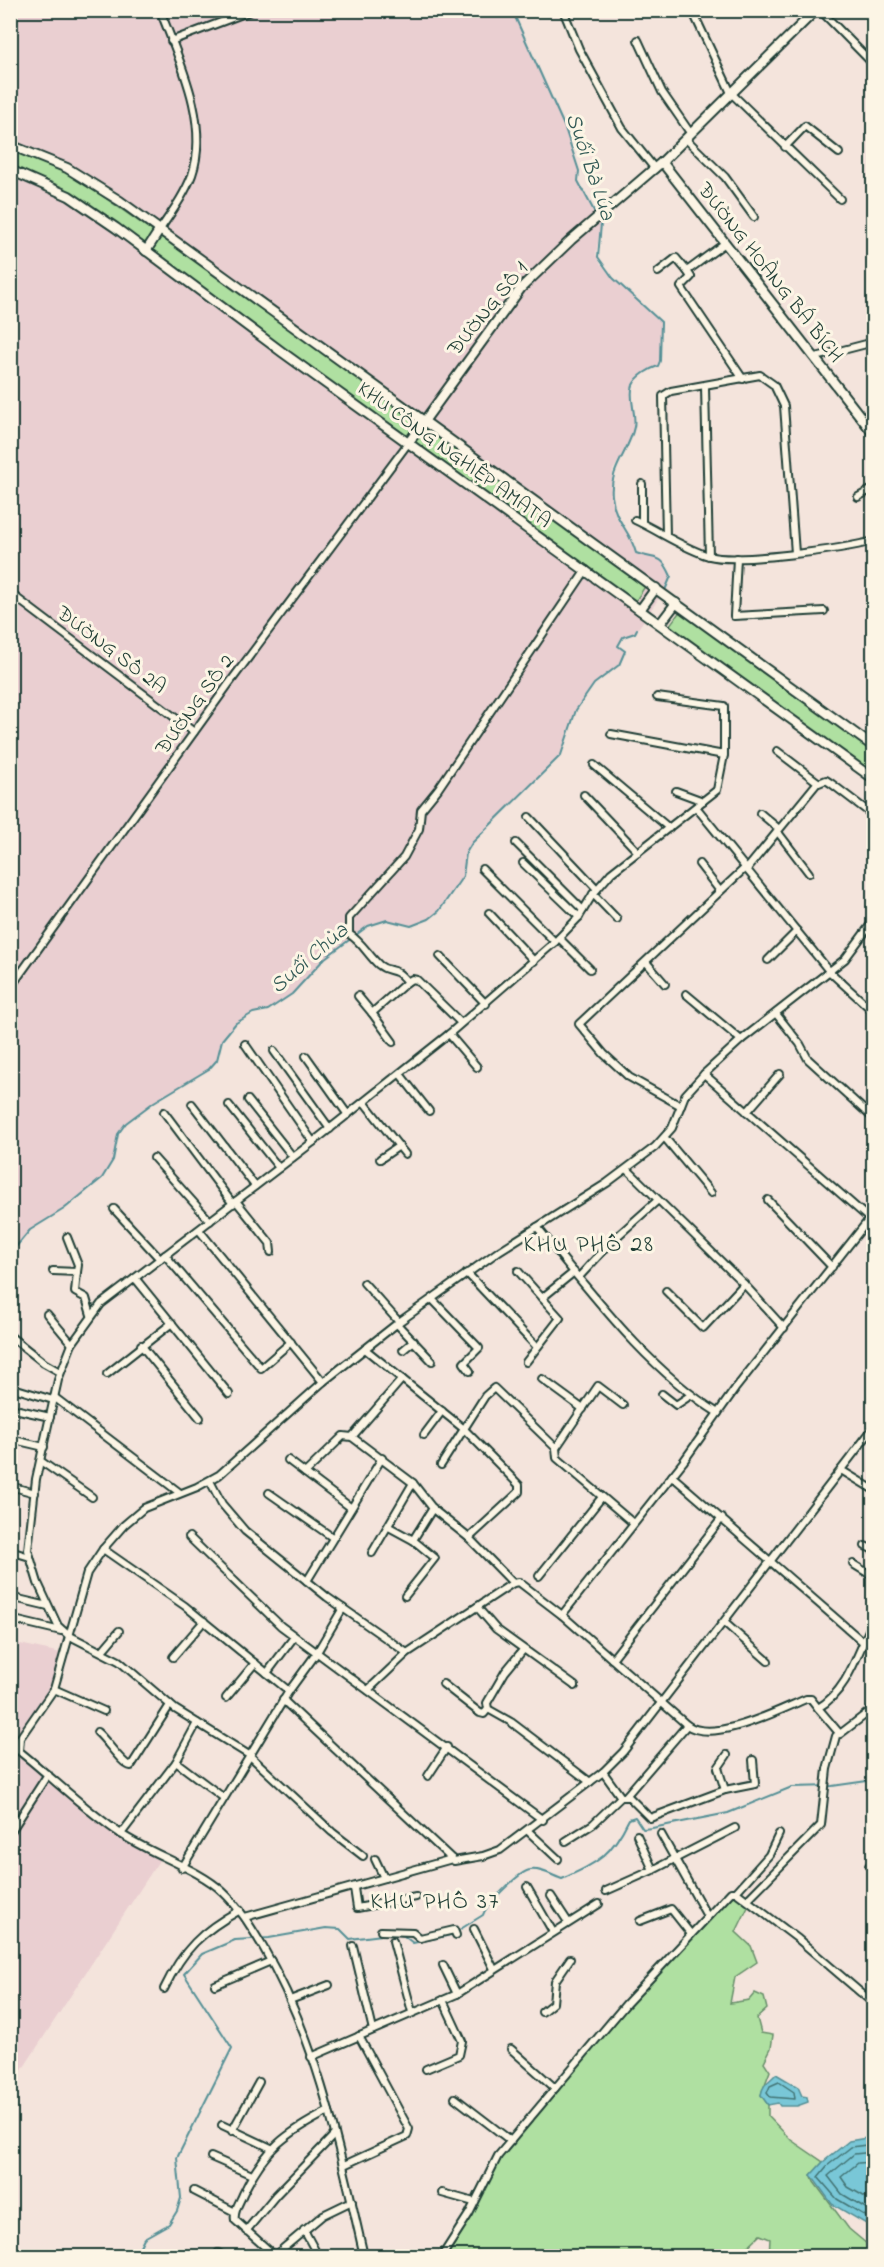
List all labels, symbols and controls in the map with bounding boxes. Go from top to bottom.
water label: Suối Bà Lúa [556,109,623,226]
street label: ĐƯỜNG HOÀNG BÁ BÍCH [689,175,850,370]
street label: ĐƯỜNG SỐ 1 [440,255,536,364]
street label: KHU CÔNG NGHIỆP AMATA [351,375,557,536]
street label: ĐƯỜNG SỐ 2A [49,599,172,702]
street label: ĐƯỜNG SỐ 2 [148,649,242,763]
water label: Suối Chùa [264,915,357,1002]
district label: KHU PHỐ 28 [524,1228,654,1263]
district label: KHU PHỐ 37 [370,1885,500,1920]

